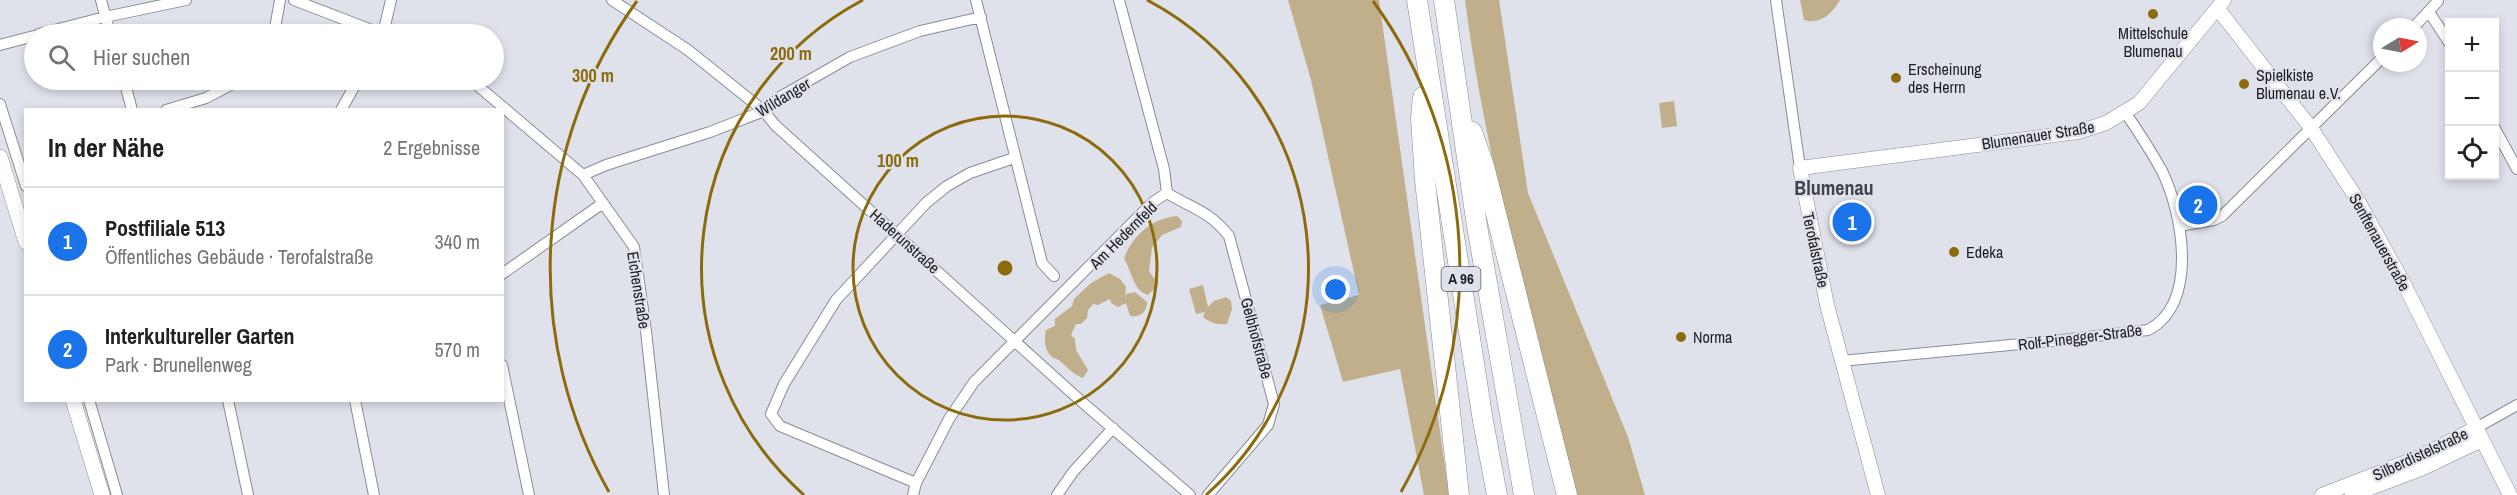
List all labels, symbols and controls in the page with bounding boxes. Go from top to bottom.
marker: Mittelschule Blumenau [2146,7,2160,21]
north arrow [2373,18,2427,72]
map controls [2445,18,2499,180]
button: + [2445,18,2499,72]
place label: Mittelschule Blumenau [2118,22,2188,62]
search box [24,24,504,90]
icon: search [45,41,78,74]
text: 200 m [770,41,812,66]
text: Hier suchen [93,42,190,72]
place label: Erscheinung des Herrn [1908,58,1982,98]
text: 300 m [572,63,614,88]
place label: Spielkiste Blumenau e.V. [2256,64,2341,104]
marker: Erscheinung des Herrn [1889,71,1903,85]
street label: Wildanger [752,72,815,122]
button: − [2445,72,2499,126]
marker: Spielkiste Blumenau e.V. [2237,77,2251,91]
street label: Blumenauer Straße [1980,115,2096,155]
button: locate [2445,126,2499,180]
text: In der Nähe [48,130,164,165]
text: 2 Ergebnisse [383,134,480,161]
text: 100 m [877,148,919,173]
district label: Blumenau [1794,174,1874,201]
pin: 2 [2178,182,2218,228]
street label: Senftenauerstraße [2344,189,2416,295]
street label: Am Hedernfeld [1084,196,1162,274]
pin: 1 [1832,200,1872,244]
street label: Haderunstraße [865,204,945,278]
street label: Terofalstraße [1797,210,1835,290]
text: Postfiliale 513 [105,213,225,243]
text: 1 [63,228,72,255]
text: 340 m [434,228,480,255]
place label: Edeka [1966,241,2004,263]
text: Öffentliches Gebäude · Terofalstraße [105,243,373,270]
marker: Edeka [1947,245,1961,259]
street label: Eichenstraße [622,250,656,330]
centre of rings [995,258,1015,278]
road number: A 96 [1442,267,1480,291]
your location [1321,275,1350,304]
street label: Gelbhofstraße [1236,295,1278,381]
street label: Rolf-Pinegger-Straße [2017,318,2143,356]
text: Interkultureller Garten [105,321,295,351]
place label: Norma [1693,326,1733,348]
marker: Norma [1674,330,1688,344]
text: 2 [63,336,72,363]
text: 570 m [434,336,480,363]
text: Park · Brunellenweg [105,351,252,378]
street label: Silberdistelstraße [2369,422,2471,486]

